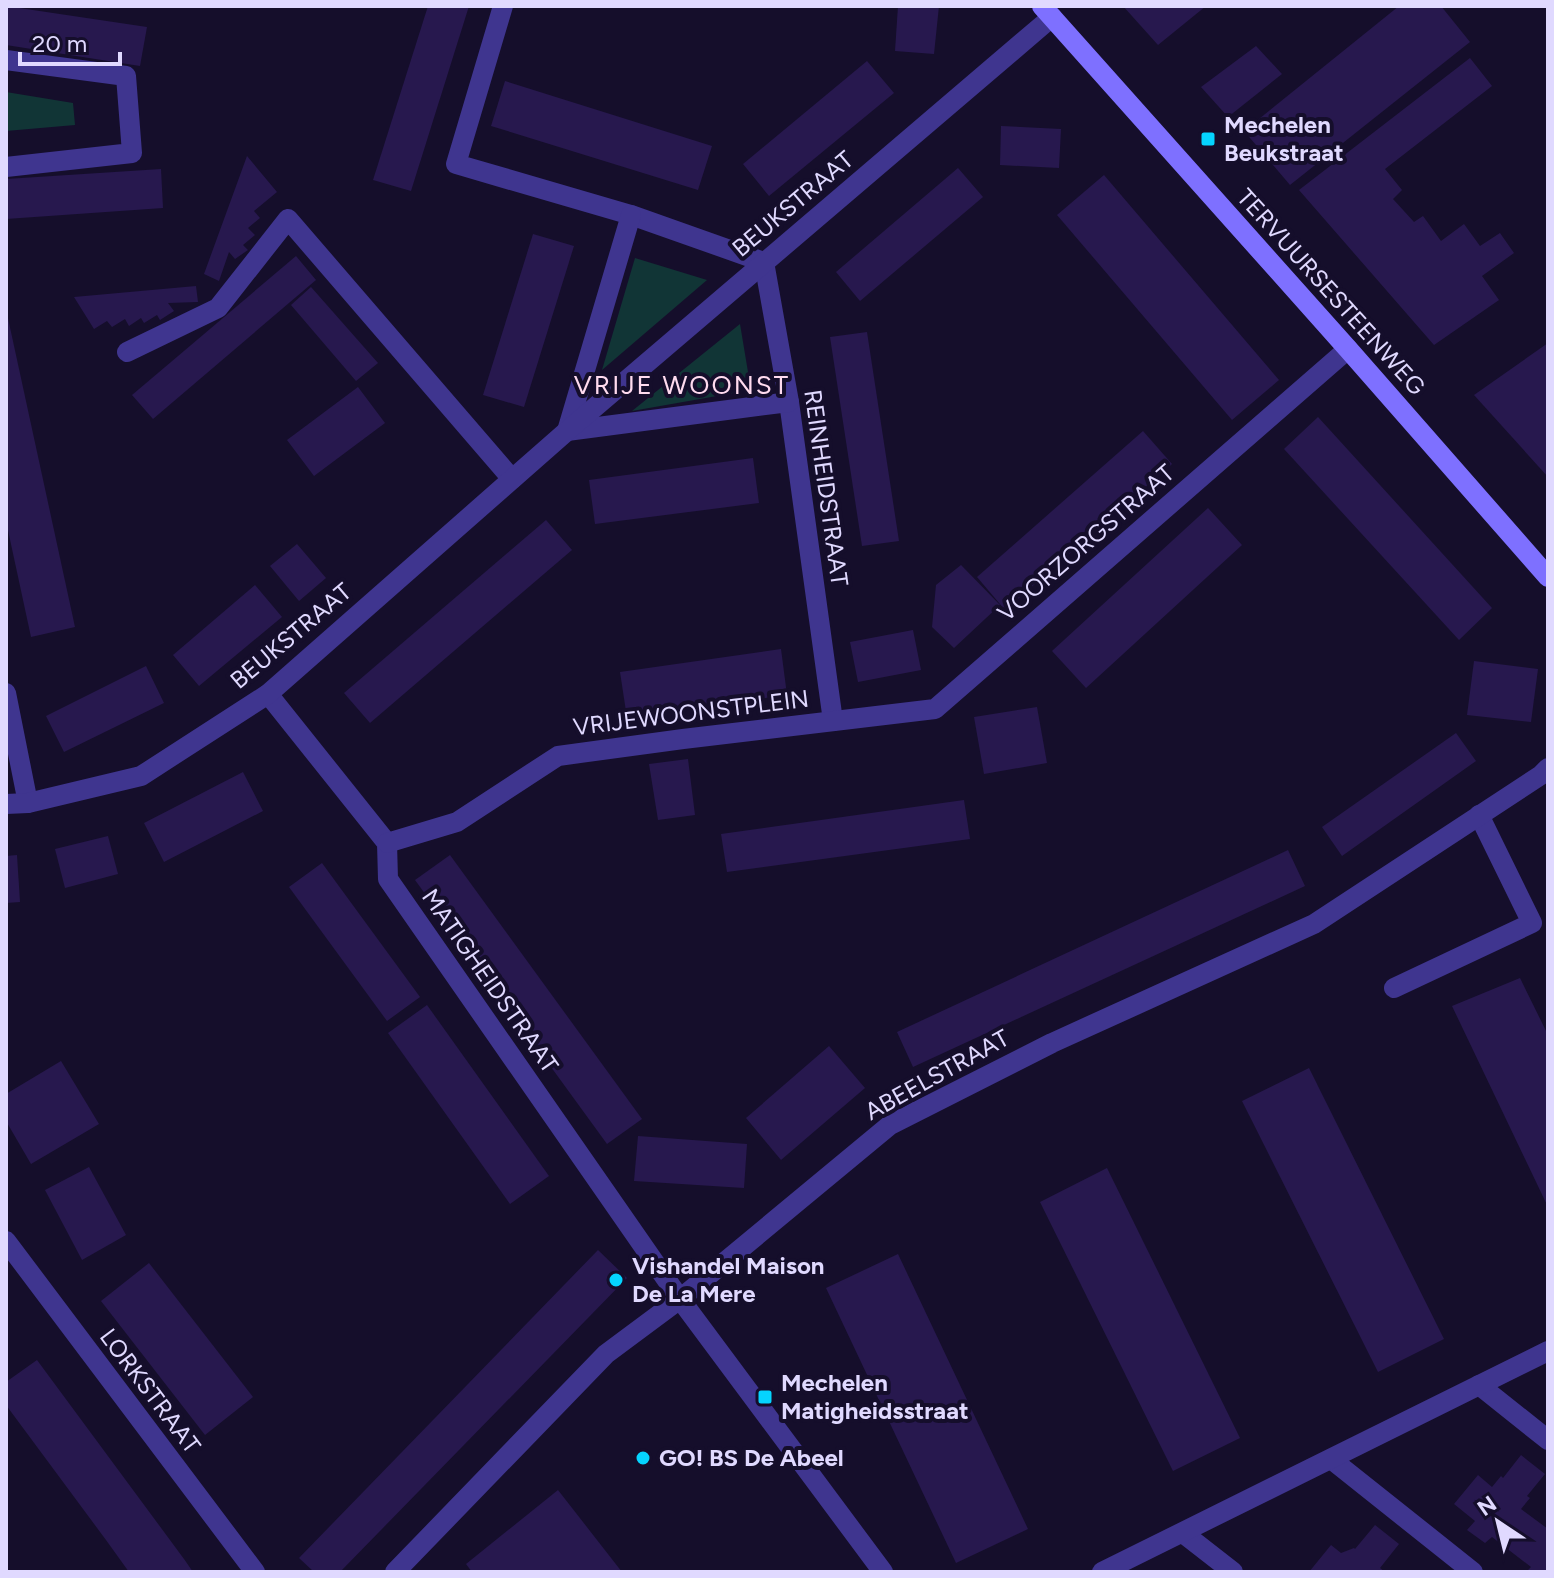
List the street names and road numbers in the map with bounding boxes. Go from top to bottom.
street label: BEUKSTRAAT [726,145,859,263]
street label: TERVUURSESTEENWEG [1231,183,1432,401]
street label: REINHEIDSTRAAT [798,388,855,588]
street label: VOORZORGSTRAAT [991,458,1180,627]
street label: BEUKSTRAAT [224,577,357,695]
street label: VRIJEWOONSTPLEIN [571,684,810,741]
street label: MATIGHEIDSTRAAT [416,883,565,1078]
street label: ABEELSTRAAT [860,1023,1014,1126]
street label: LORKSTRAAT [94,1323,207,1459]

